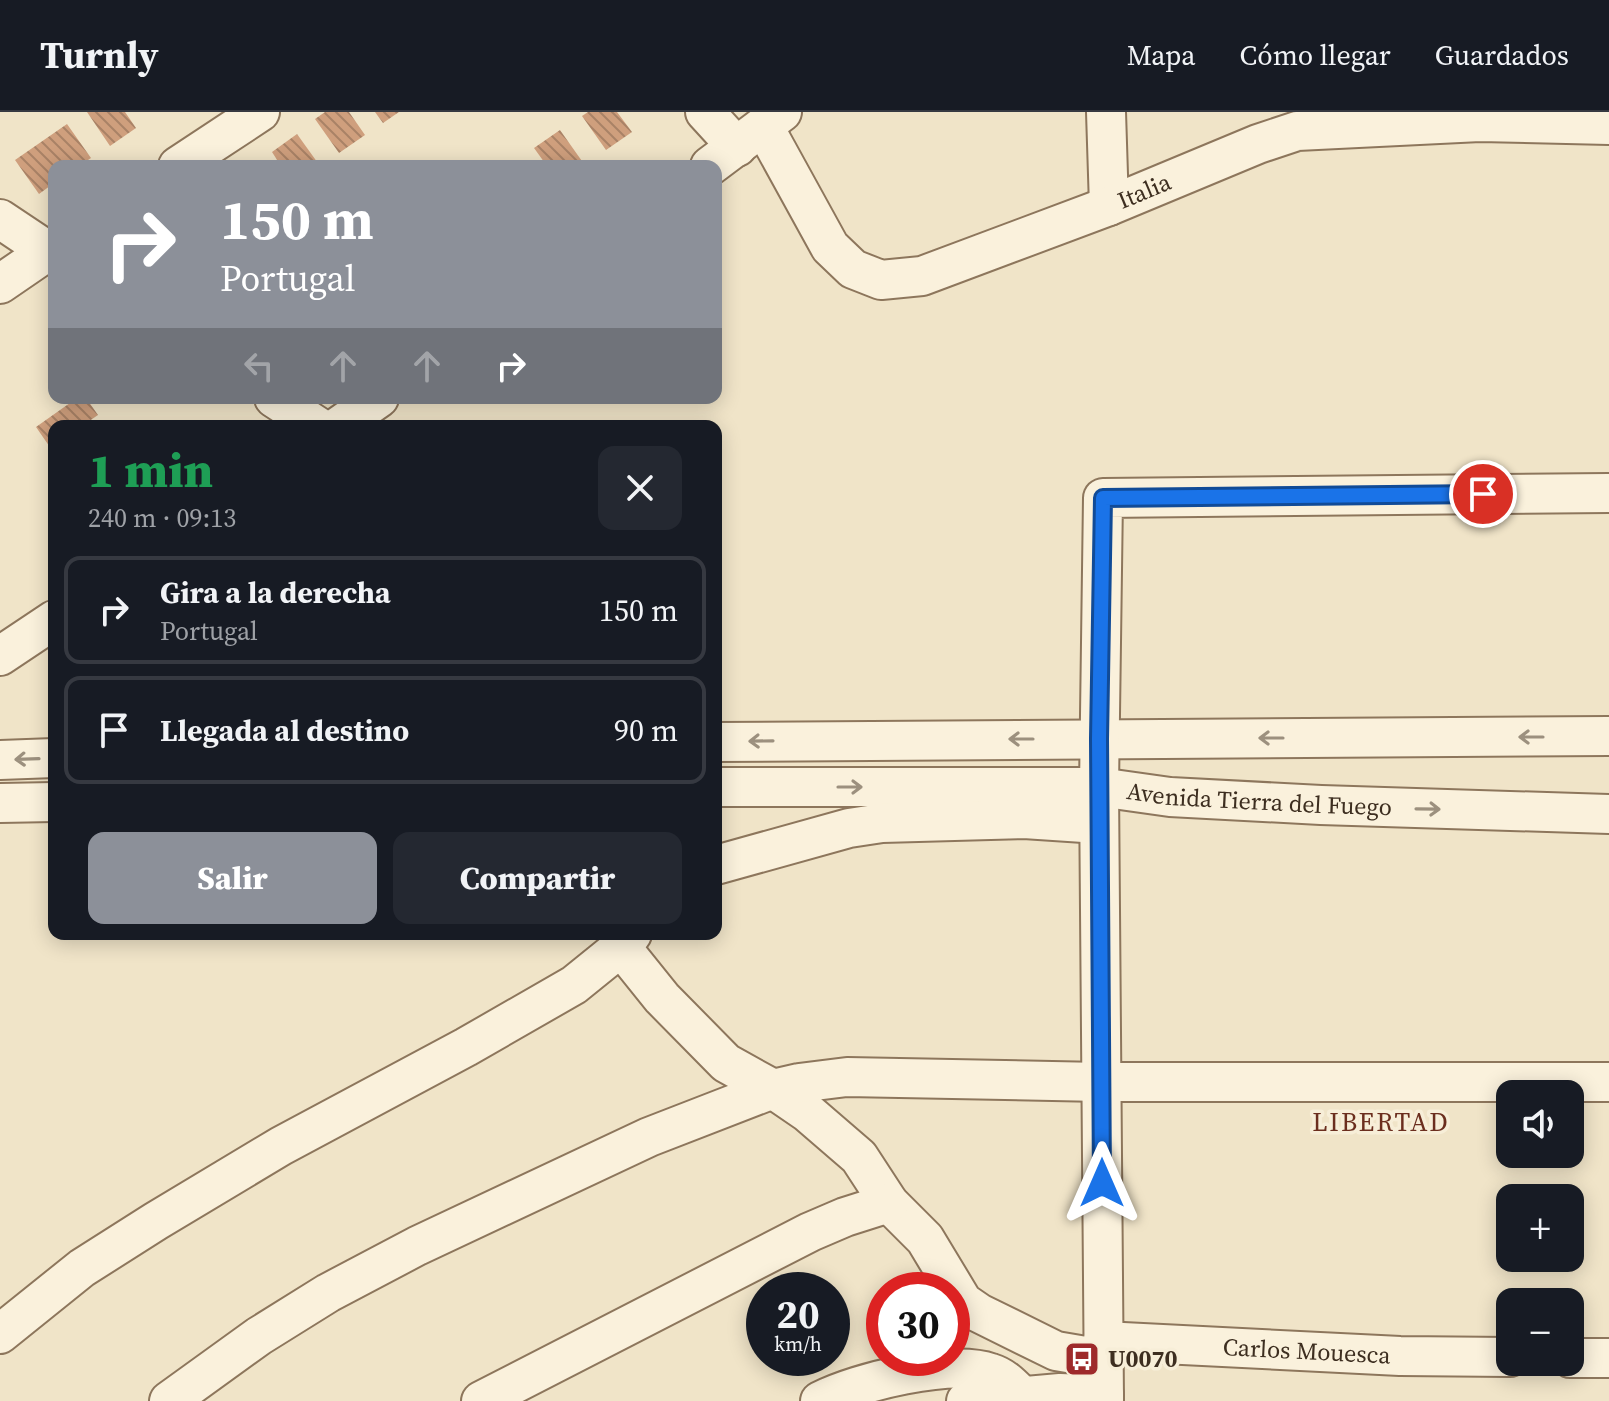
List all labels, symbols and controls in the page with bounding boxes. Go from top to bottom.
text: Turnly [40,29,159,81]
text: Mapa [1127,36,1196,74]
text: Cómo llegar [1240,36,1391,74]
text: Guardados [1435,36,1569,74]
street label: Italia [1112,165,1177,217]
text: 150 m [220,181,374,258]
icon: right [88,192,192,296]
text: Portugal [220,254,356,303]
icon: left [237,344,281,388]
icon: ahead [321,344,365,388]
icon: ahead [405,344,449,388]
icon: right [489,344,533,388]
text: 1 min [88,437,213,503]
button: close [598,446,682,530]
pin [1449,460,1517,528]
icon: arrive [1461,472,1505,516]
text: 240 m · 09:13 [88,500,236,536]
text: Gira a la derecha [160,572,391,613]
icon: right [92,588,136,632]
text: 150 m [599,590,678,631]
text: Portugal [160,613,258,649]
icon: arrive [92,708,136,752]
text: Llegada al destino [160,710,409,751]
text: 90 m [614,710,678,751]
one-way arrow [1518,729,1545,745]
one-way arrow [1258,730,1285,746]
one-way arrow [1008,731,1035,747]
one-way arrow [748,733,775,749]
one-way arrow [14,751,41,766]
street label: Avenida Tierra del Fuego [1125,774,1392,823]
one-way arrow [836,779,863,795]
one-way arrow [1414,802,1441,817]
button: Salir [88,832,377,924]
button: Compartir [393,832,682,924]
map controls [1496,1080,1584,1376]
button: sound [1496,1080,1584,1168]
district label: LIBERTAD [1312,1104,1450,1140]
position arrow [1060,1141,1144,1225]
button: + [1496,1184,1584,1272]
speed limit sign: 30 [866,1272,970,1376]
text: 20 [776,1287,820,1341]
button: − [1496,1288,1584,1376]
text: km/h [774,1330,822,1358]
street label: Carlos Mouesca [1222,1330,1392,1372]
bus stop icon: U0070 [1063,1340,1101,1378]
place label: U0070 [1108,1342,1178,1375]

